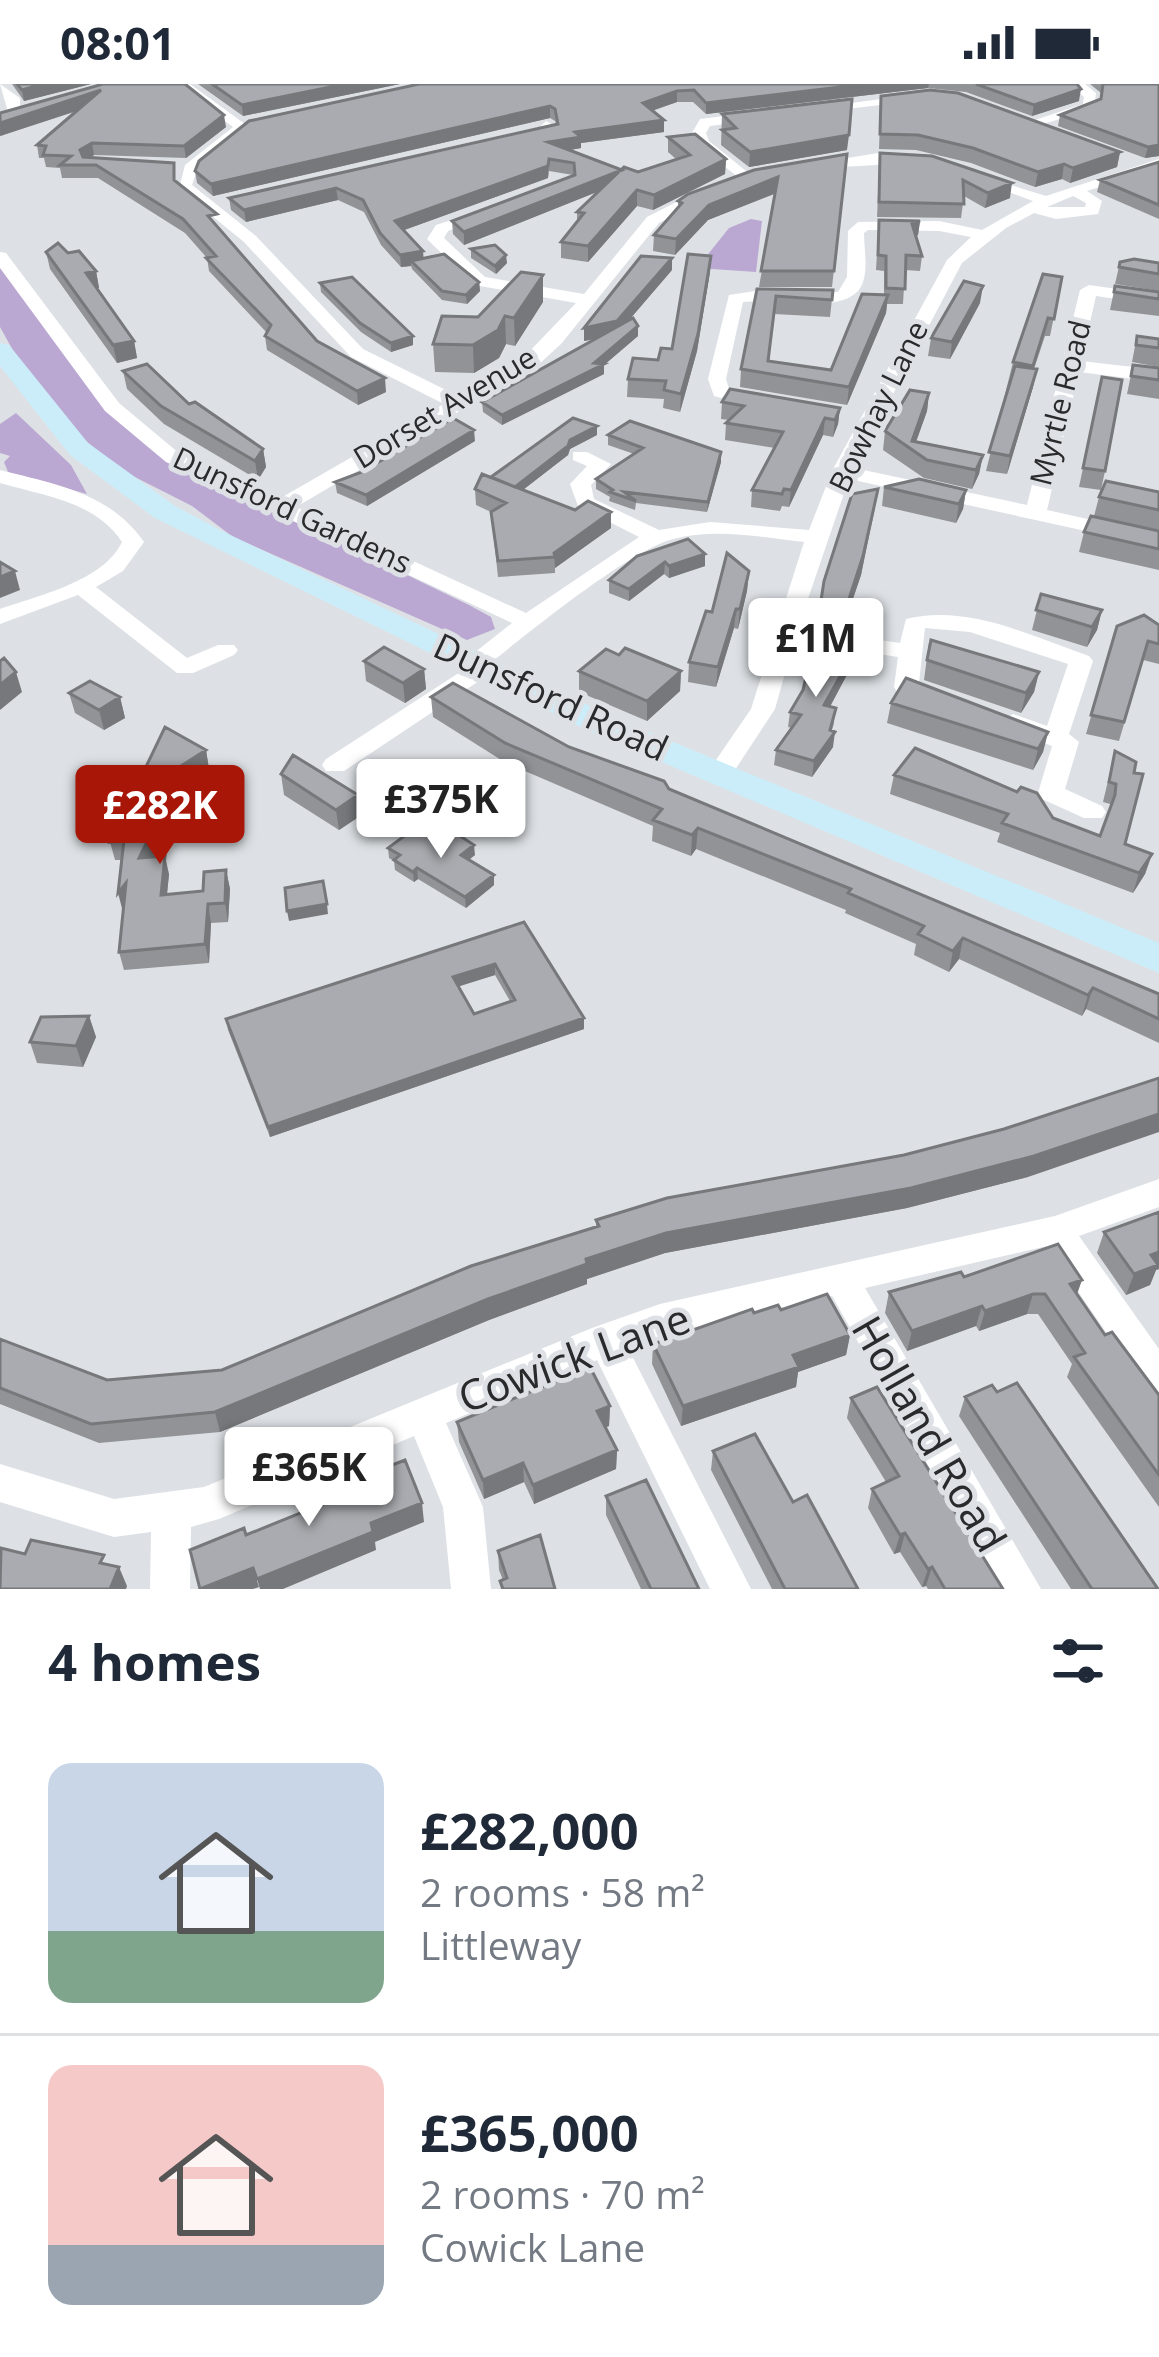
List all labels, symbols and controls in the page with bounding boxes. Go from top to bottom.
text: 08:01 [60,12,176,73]
street label: Bowhay Lane [818,314,937,499]
street label: Myrtle Road [1019,316,1100,489]
street label: Dorset Avenue [345,336,543,477]
street label: Dunsford Gardens [167,437,418,583]
pin: £1M [758,598,874,700]
text: £1M [775,610,857,663]
street label: Dunsford Road [426,621,676,772]
pin: £375K [357,759,525,861]
pin: £282K [76,765,244,867]
text: £375K [383,771,499,824]
text: £282K [102,777,218,830]
street label: Cowick Lane [450,1288,697,1425]
street label: Holland Road [840,1305,1021,1562]
pin: £365K [225,1427,393,1529]
text: £365K [251,1439,367,1492]
text: 4 homes [48,1626,261,1696]
icon: filters [1045,1628,1111,1694]
text: £282,000 [420,1795,639,1865]
icon: home [144,1811,288,1955]
text: 2 rooms · 58 m² [420,1865,705,1918]
text: Littleway [420,1918,581,1971]
text: £365,000 [420,2097,639,2167]
icon: home [144,2113,288,2257]
text: 2 rooms · 70 m² [420,2167,705,2220]
text: Cowick Lane [420,2220,645,2273]

